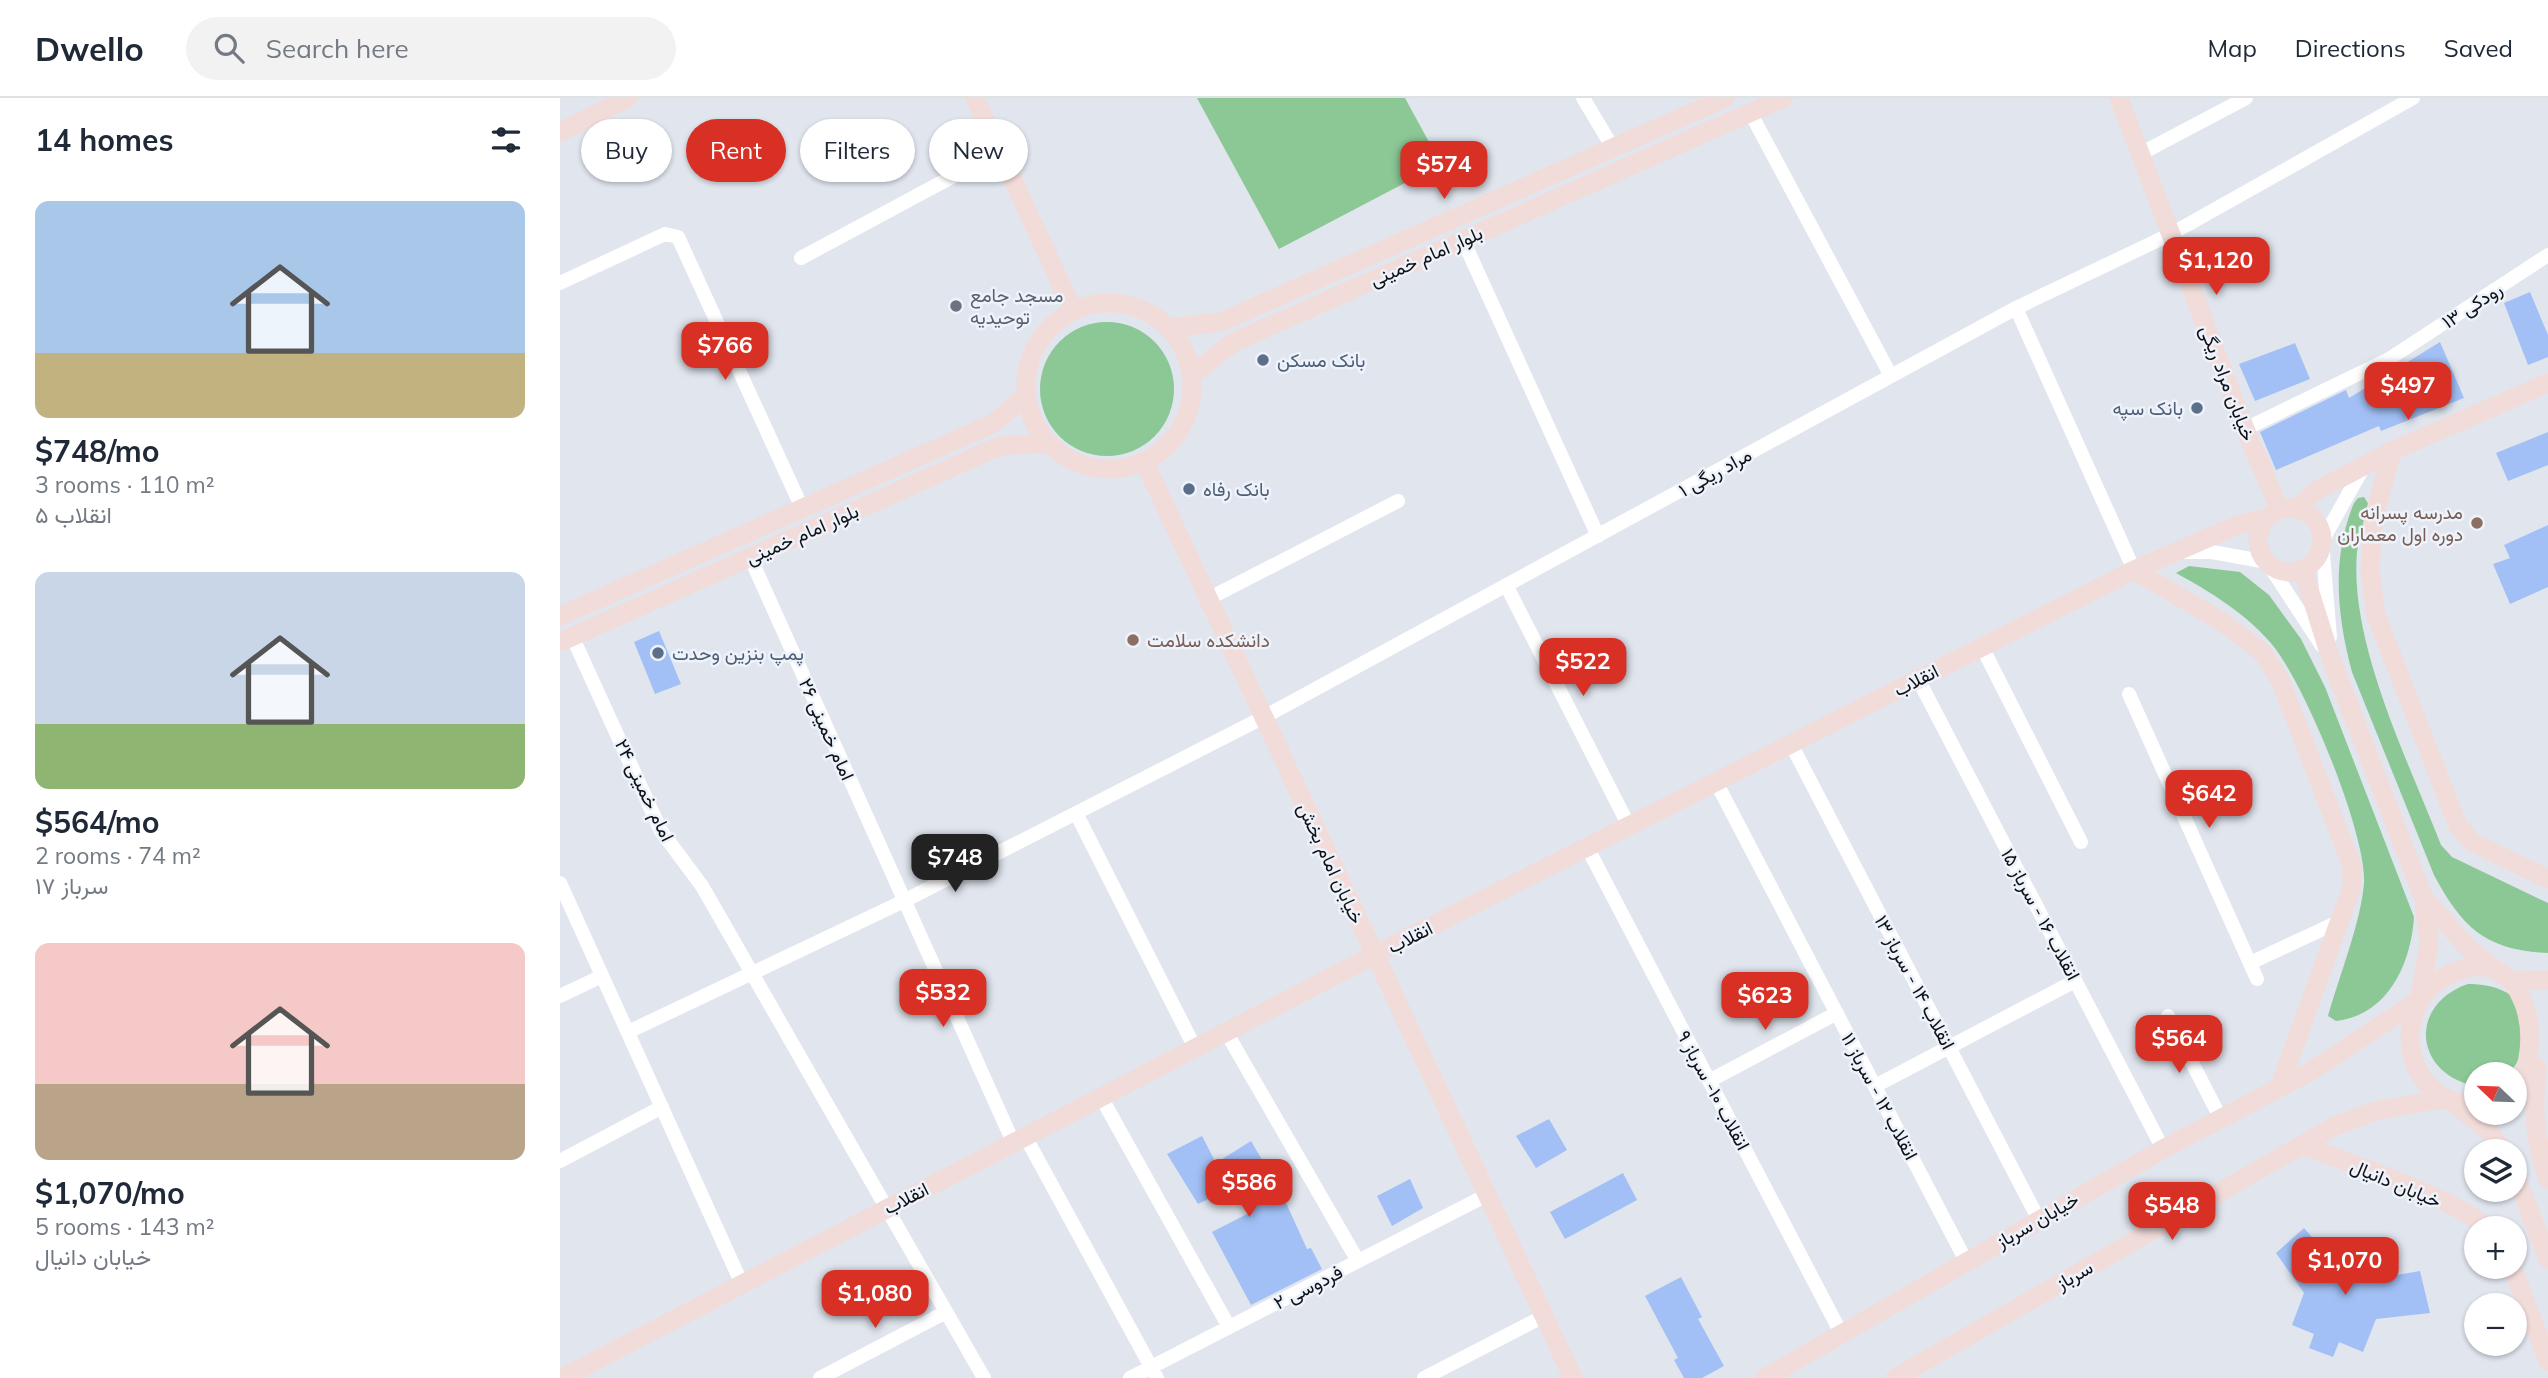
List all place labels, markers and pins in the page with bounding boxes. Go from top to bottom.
pin: $574 [1403,141,1485,201]
pin: $1,120 [2159,238,2273,297]
place label: مسجد جامع توحیدیه [970,283,1063,329]
marker: مسجد جامع توحیدیه [948,298,964,314]
pin: $766 [684,322,766,382]
place label: بانک مسکن [1277,348,1365,372]
marker: بانک مسکن [1255,352,1271,368]
pin: $497 [2367,362,2449,422]
place label: بانک سپه [2112,396,2183,422]
marker: بانک سپه [2189,400,2205,416]
place label: بانک رفاه [1203,477,1270,501]
marker: بانک رفاه [1181,481,1197,497]
place label: مدرسه پسرانه دوره اول معماران [2337,500,2463,546]
marker: مدرسه پسرانه دوره اول معماران [2469,515,2485,531]
place label: دانشکده سلامت [1147,628,1270,652]
marker: دانشکده سلامت [1125,632,1141,648]
pin: $522 [1542,638,1624,698]
place label: پمپ بنزین وحدت [672,641,804,667]
marker: پمپ بنزین وحدت [650,645,666,661]
pin: $642 [2168,770,2250,830]
pin: $748 [914,834,996,894]
pin: $532 [902,970,984,1029]
pin: $623 [1724,972,1806,1032]
pin: $564 [2138,1016,2220,1075]
pin: $586 [1208,1160,1290,1219]
pin: $548 [2131,1182,2213,1242]
pin: $1,070 [2288,1238,2402,1297]
pin: $1,080 [818,1270,932,1330]

